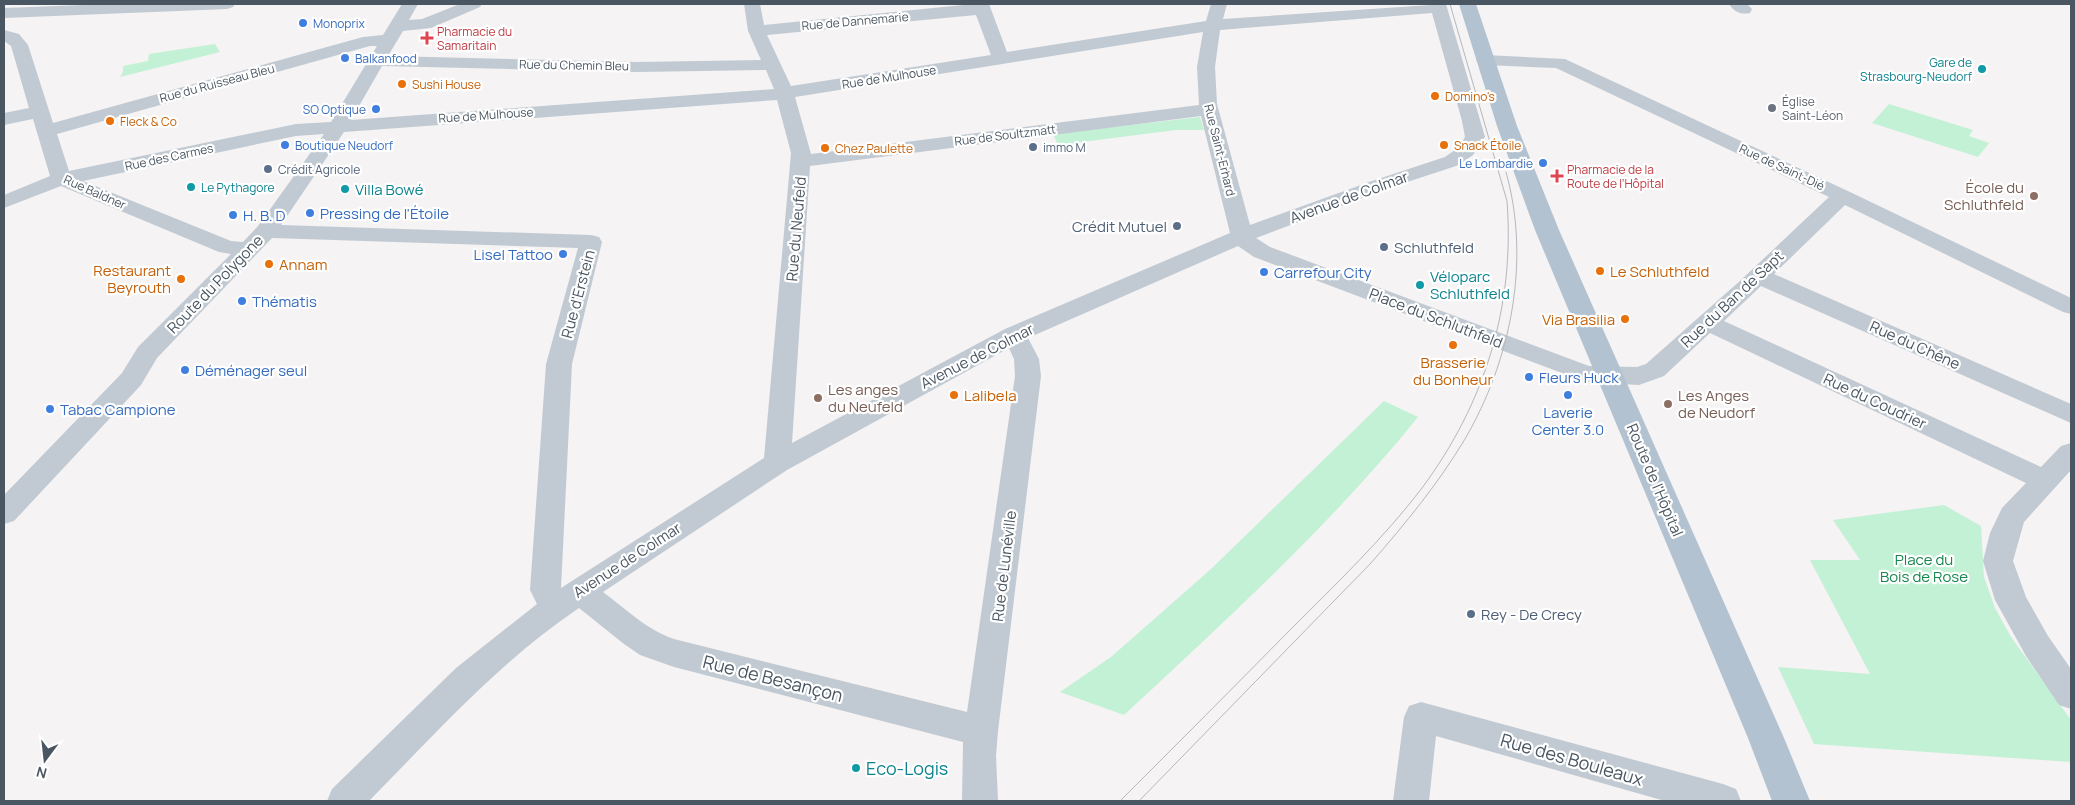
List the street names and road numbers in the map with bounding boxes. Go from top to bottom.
street label: Rue de Dannemarie [801,8,909,34]
street label: Rue du Chemin Bleu [519,56,629,74]
street label: Rue du Ruisseau Bleu [158,59,276,107]
street label: Rue de Mulhouse [841,61,937,93]
street label: Rue Saint-Erhard [1200,102,1240,198]
street label: Rue de Mulhouse [438,103,534,127]
street label: Rue de Soultzmatt [953,120,1057,150]
street label: Rue des Carmes [123,139,215,175]
street label: Rue de Saint-Dié [1737,140,1827,194]
street label: Avenue de Colmar [1287,166,1412,228]
street label: Rue Baldner [61,171,129,214]
street label: Rue du Neufeld [781,176,811,282]
street label: Route du Polygone [162,230,268,338]
street label: Rue du Ban de Sapt [1676,246,1788,352]
street label: Rue d'Erstein [556,247,600,341]
street label: Place du Schluthfeld [1366,283,1506,353]
street label: Rue du Chêne [1867,316,1964,374]
street label: Avenue de Colmar [917,318,1038,394]
street label: Rue du Coudrier [1820,368,1930,434]
street label: Route de l'Hôpital [1622,420,1688,540]
street label: Rue de Lunéville [987,509,1021,623]
street label: Avenue de Colmar [569,517,685,603]
street label: Rue de Besançon [700,649,846,707]
street label: Rue des Bouleaux [1498,727,1647,791]

